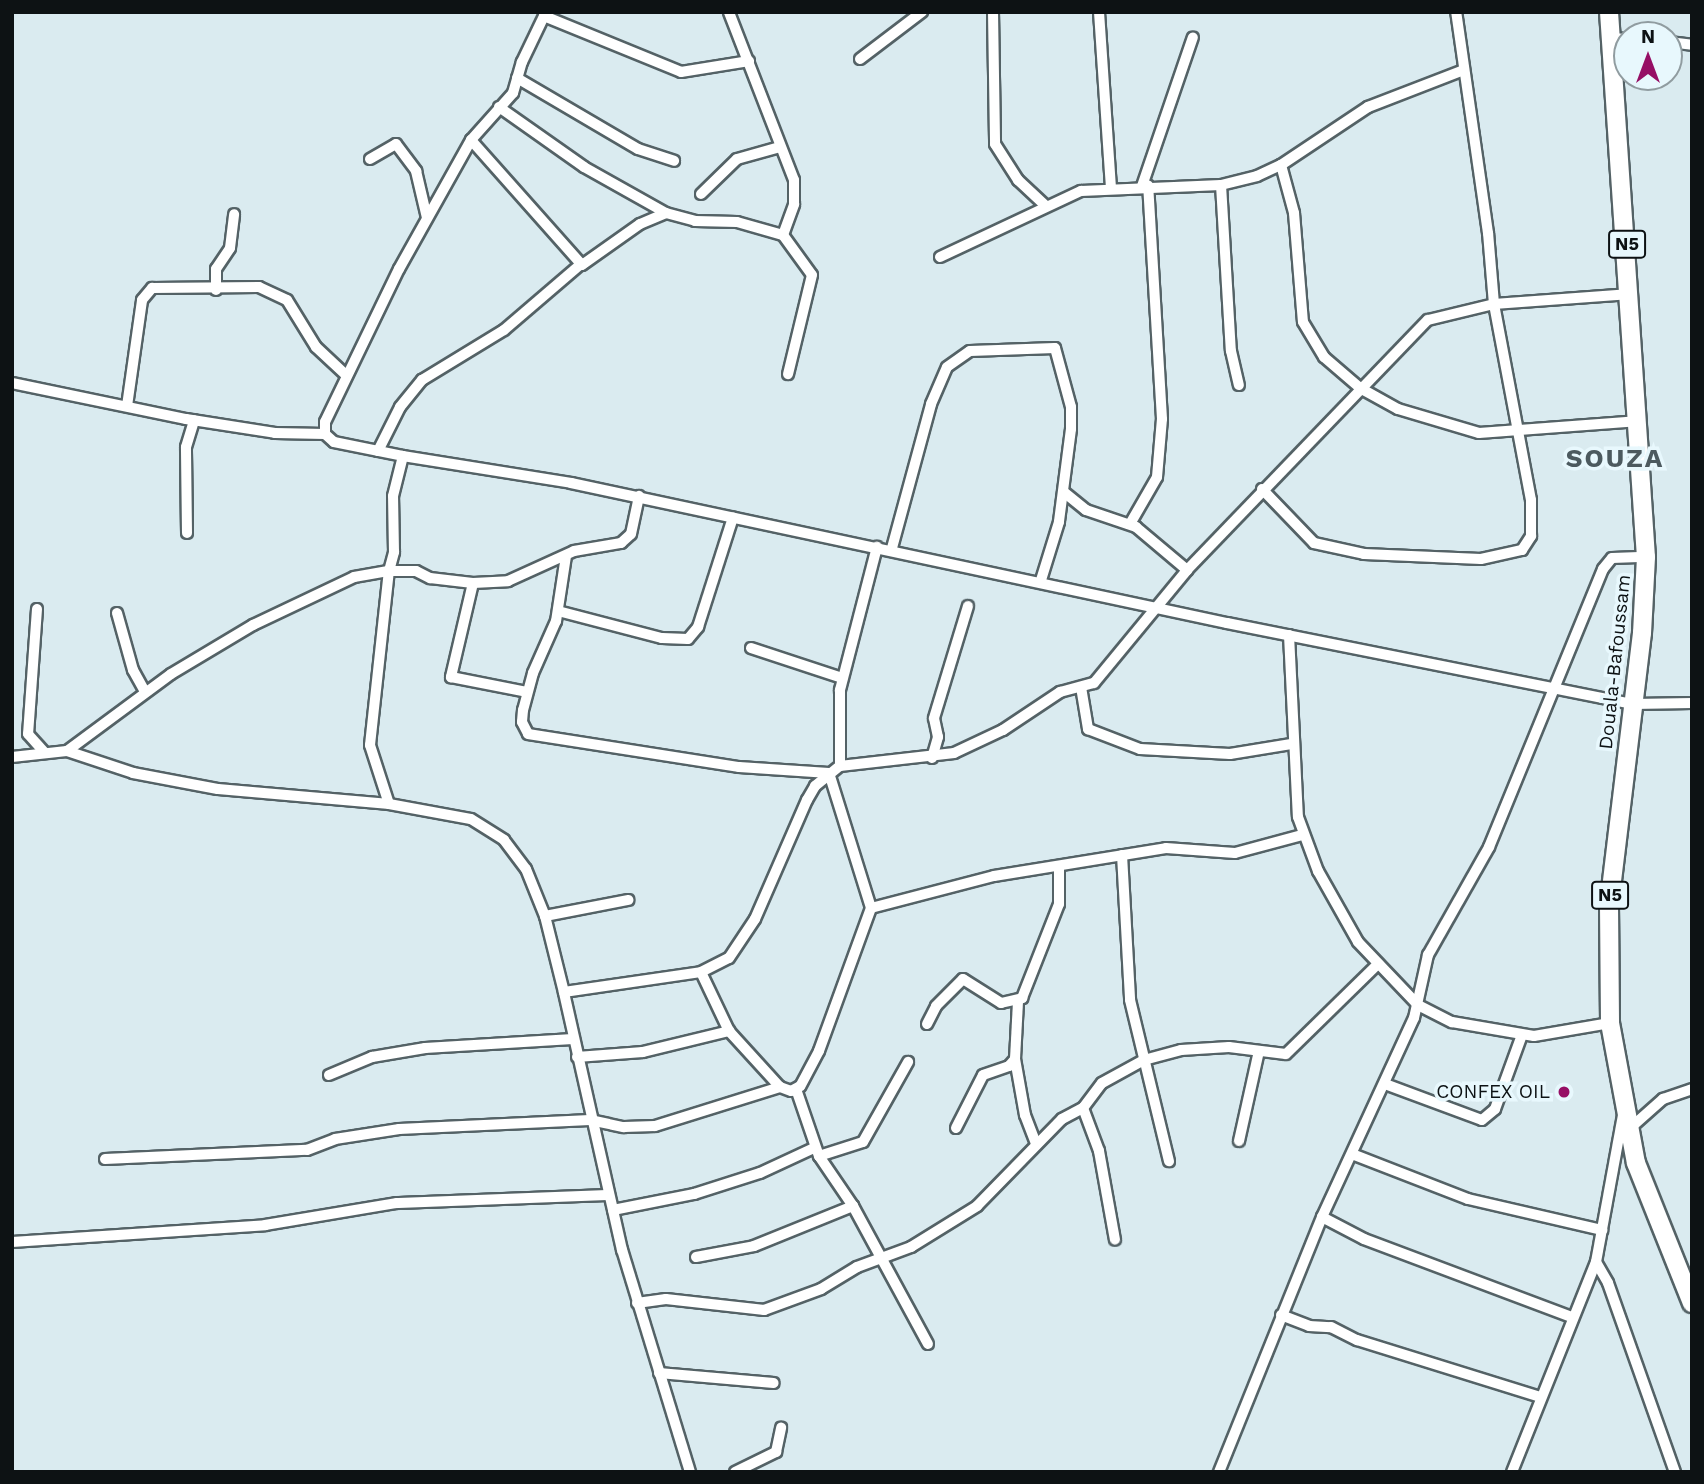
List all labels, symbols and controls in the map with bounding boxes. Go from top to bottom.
north arrow [1613,21,1683,91]
text: N [1641,25,1655,48]
road number: N5 [1608,230,1646,258]
district label: SOUZA [1566,443,1664,475]
street label: Douala-Bafoussam [1594,573,1636,751]
road number: N5 [1591,880,1629,910]
place label: CONFEX OIL [1436,1081,1550,1103]
marker: CONFEX OIL [1556,1084,1572,1100]

